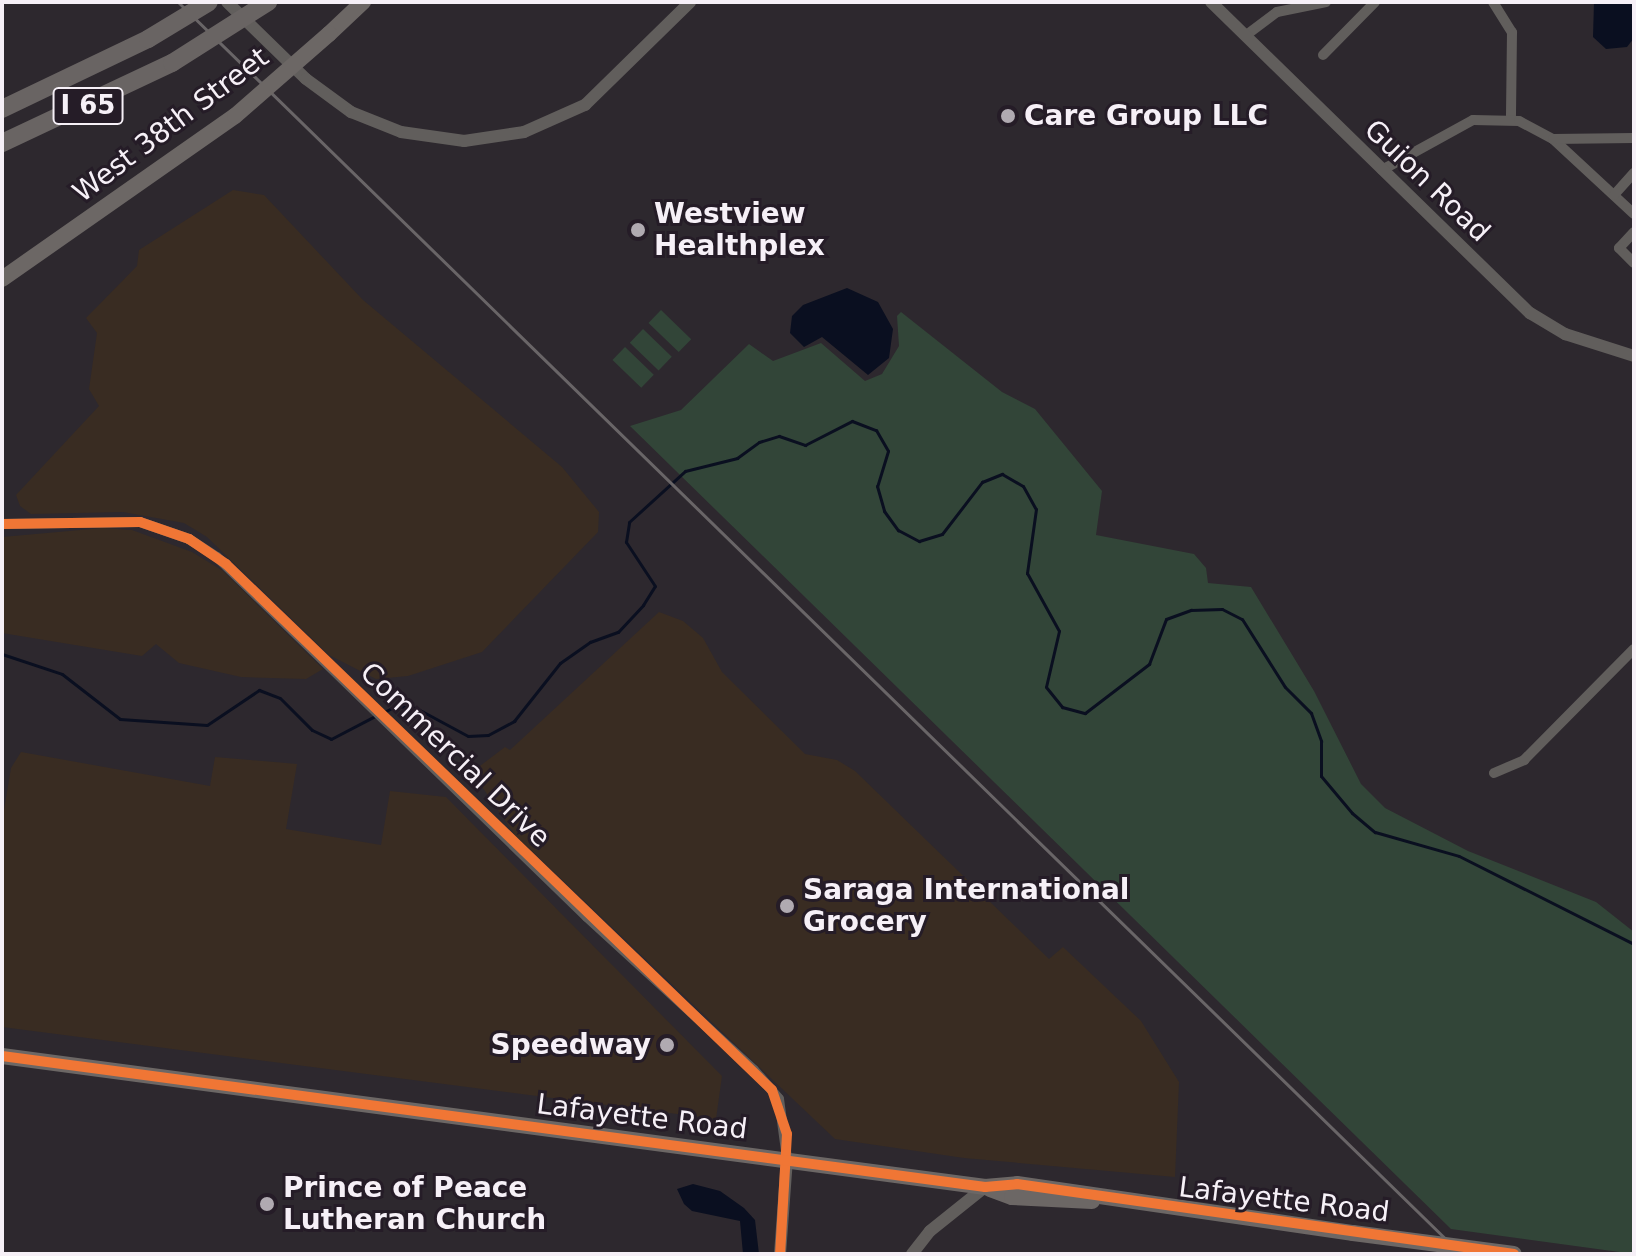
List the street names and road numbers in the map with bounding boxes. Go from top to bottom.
street label: West 38th Street [67,41,275,209]
road number: I 65 [52,84,124,128]
street label: Guion Road [1357,113,1497,249]
street label: Commercial Drive [353,656,557,854]
street label: Lafayette Road [535,1087,749,1147]
street label: Lafayette Road [1177,1170,1391,1230]

